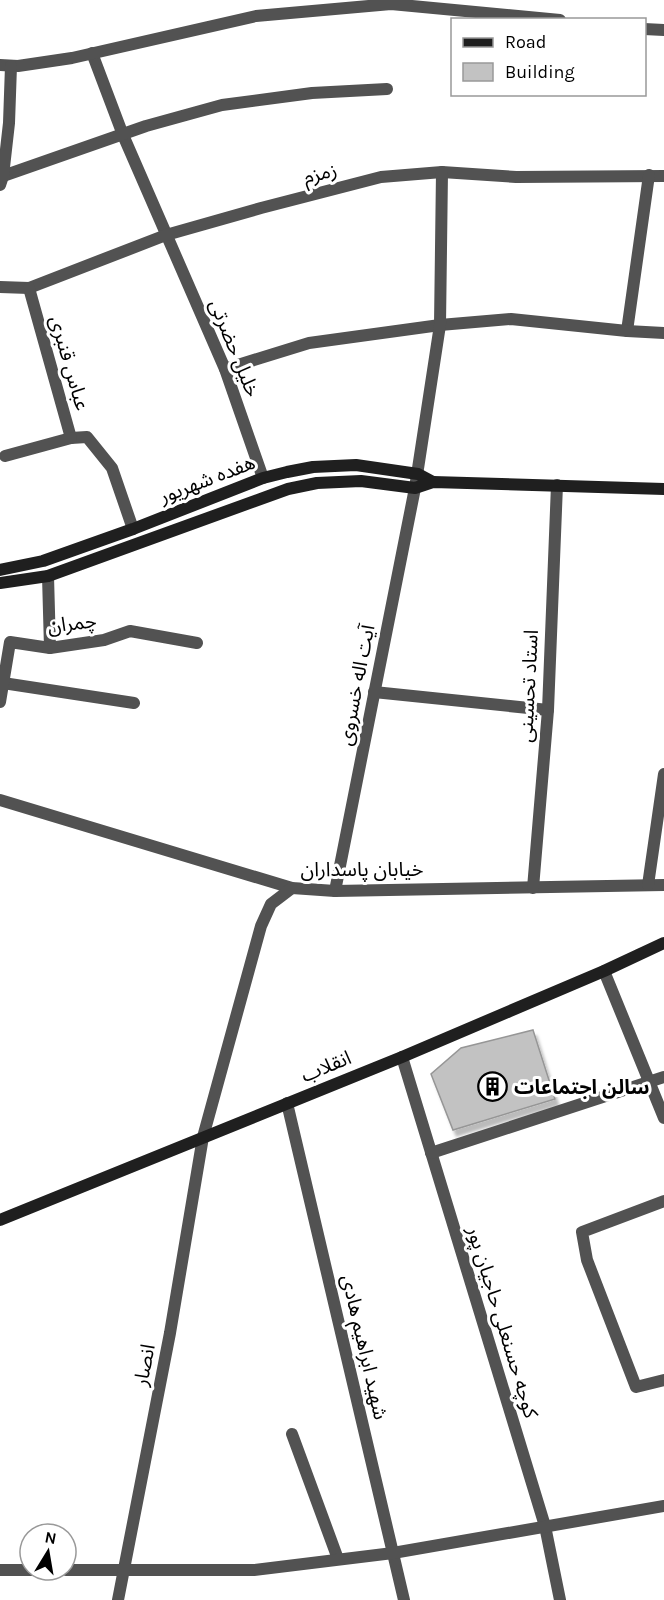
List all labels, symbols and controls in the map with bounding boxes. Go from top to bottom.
legend [451,18,646,96]
text: Road [505,31,546,53]
text: Building [505,61,575,83]
street label: زمزم [301,158,340,192]
street label: خلیل حضرتی [205,296,265,400]
street label: عباس قنبری [45,313,94,413]
street label: هفده شهریور [155,451,258,509]
street label: چمران [46,609,98,639]
street label: آیت اله خسروی [334,622,380,747]
street label: استاد تحسینی [514,629,543,743]
street label: خیابان پاسداران [301,858,423,882]
street label: انقلاب [298,1046,355,1087]
building icon: سالن اجتماعات [477,1071,509,1103]
place label: سالن اجتماعات [514,1076,650,1099]
street label: کوچه حسنعلی حاجیان پور [461,1223,543,1422]
street label: شهید ابراهیم هادی [334,1272,392,1422]
street label: انصار [129,1342,160,1389]
north arrow [18,1522,78,1582]
text: N [43,1527,58,1548]

